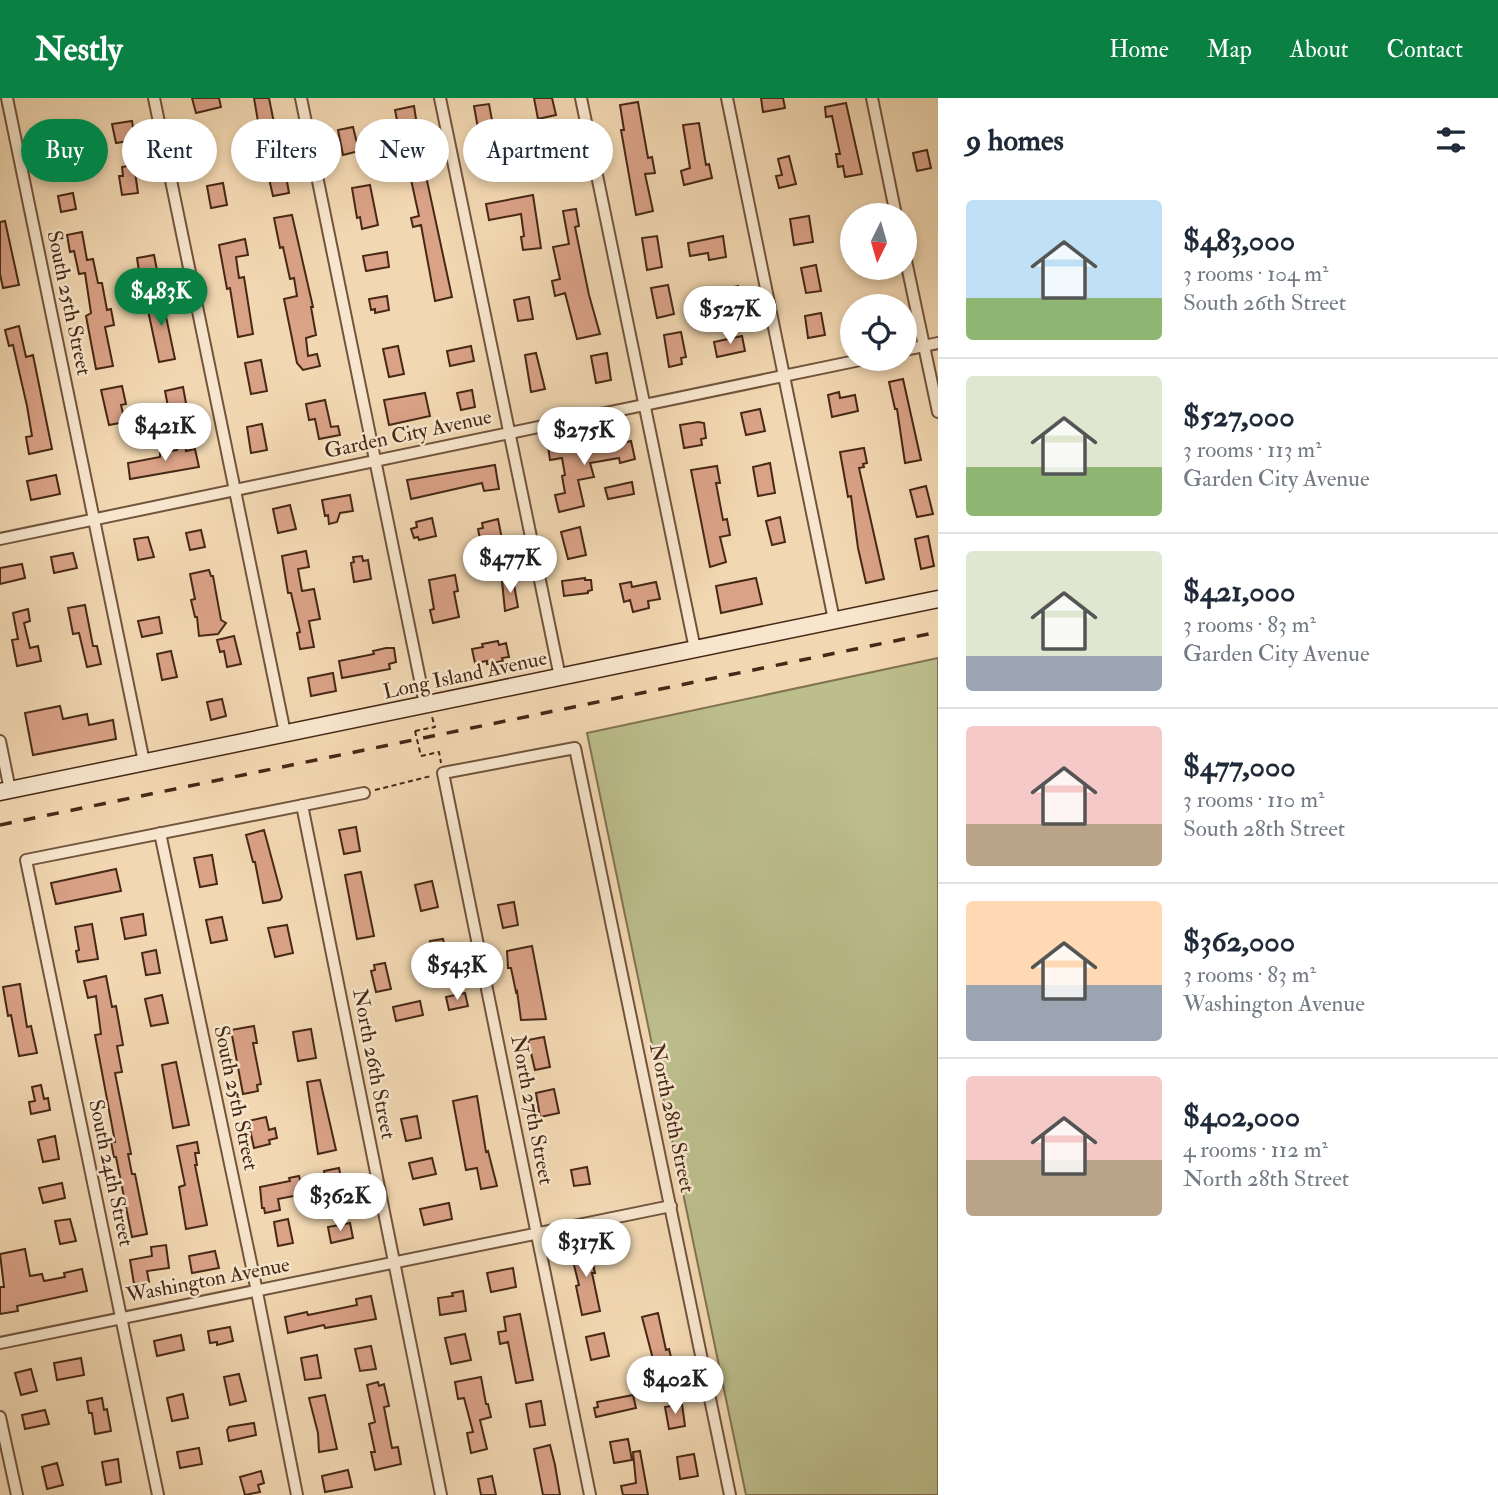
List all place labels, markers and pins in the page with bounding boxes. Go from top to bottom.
pin: $483K [112,268,210,328]
pin: $527K [681,286,779,346]
pin: $421K [116,404,214,463]
pin: $275K [535,408,633,467]
pin: $477K [461,536,559,595]
pin: $543K [408,942,506,1002]
pin: $362K [291,1174,389,1233]
pin: $317K [537,1220,635,1279]
pin: $402K [626,1356,724,1416]

